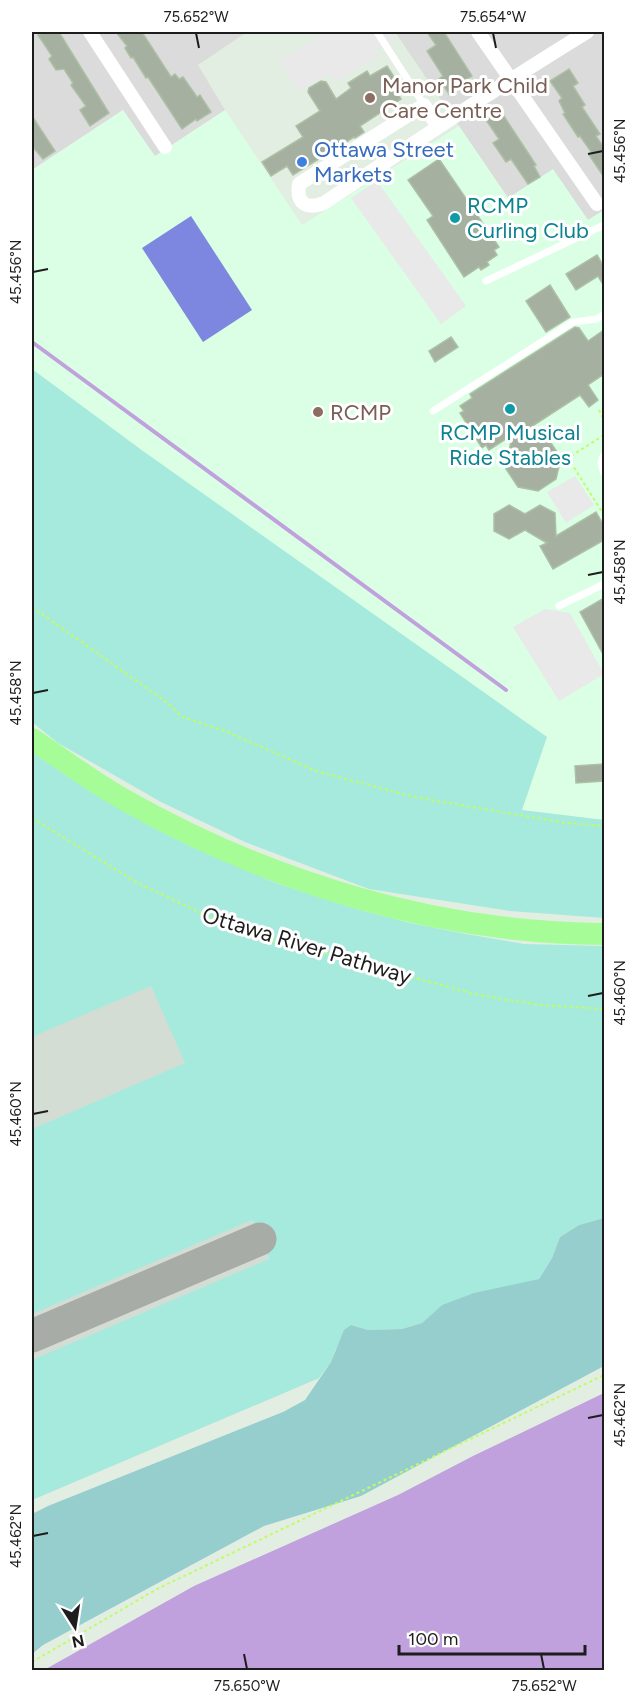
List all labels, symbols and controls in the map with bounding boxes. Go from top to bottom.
text: 75.652°W [163,8,229,26]
text: 75.654°W [460,8,527,26]
place label: Manor Park Child Care Centre [382,72,548,124]
marker: Manor Park Child Care Centre [363,91,377,105]
text: 45.456°N [611,119,629,183]
place label: Ottawa Street Markets [314,136,454,188]
marker: Ottawa Street Markets [295,155,309,169]
place label: RCMP Curling Club [467,192,589,244]
marker: RCMP Curling Club [448,211,462,225]
text: 45.456°N [7,240,25,304]
place label: RCMP [330,399,391,426]
marker: RCMP Musical Ride Stables [503,402,517,416]
marker: RCMP [311,405,325,419]
place label: RCMP Musical Ride Stables [440,419,580,471]
text: 45.458°N [611,539,629,605]
text: 45.458°N [7,660,25,726]
street label: Ottawa River Pathway [199,901,415,990]
text: 45.460°N [611,960,629,1026]
text: 45.460°N [7,1081,25,1147]
text: 45.462°N [611,1383,629,1447]
text: 45.462°N [7,1504,25,1568]
north arrow [45,1597,105,1657]
scale bar [399,1618,585,1656]
text: 100 m [408,1628,458,1650]
text: N [70,1631,86,1652]
text: 75.650°W [214,1677,281,1695]
text: 75.652°W [511,1677,577,1695]

